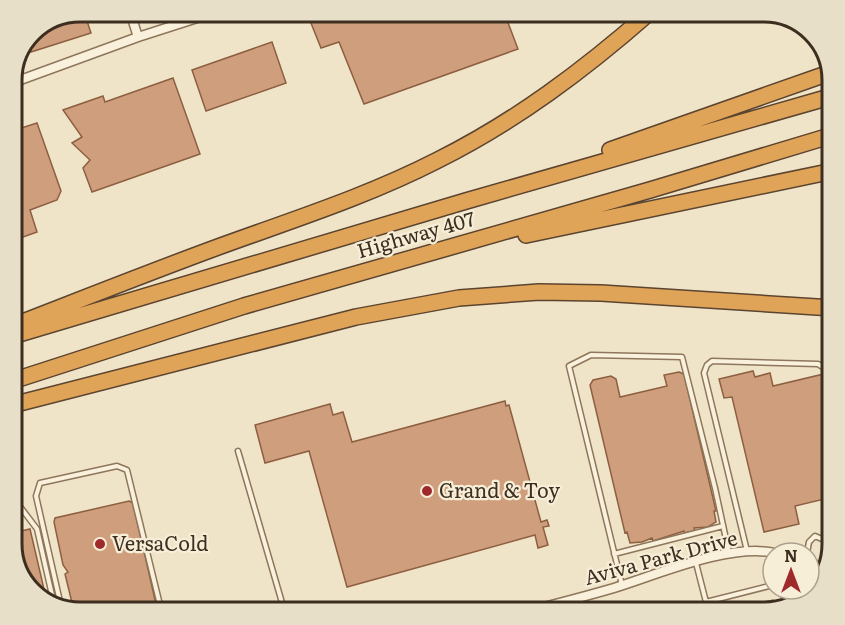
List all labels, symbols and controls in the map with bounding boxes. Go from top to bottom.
street label: Highway 407 [353,202,478,264]
place label: Grand & Toy [439,474,560,504]
marker: Grand & Toy [420,484,434,498]
street label: Aviva Park Drive [581,521,740,591]
place label: VersaCold [112,527,208,557]
marker: VersaCold [93,537,107,551]
north arrow [761,541,821,601]
text: N [784,543,798,567]

